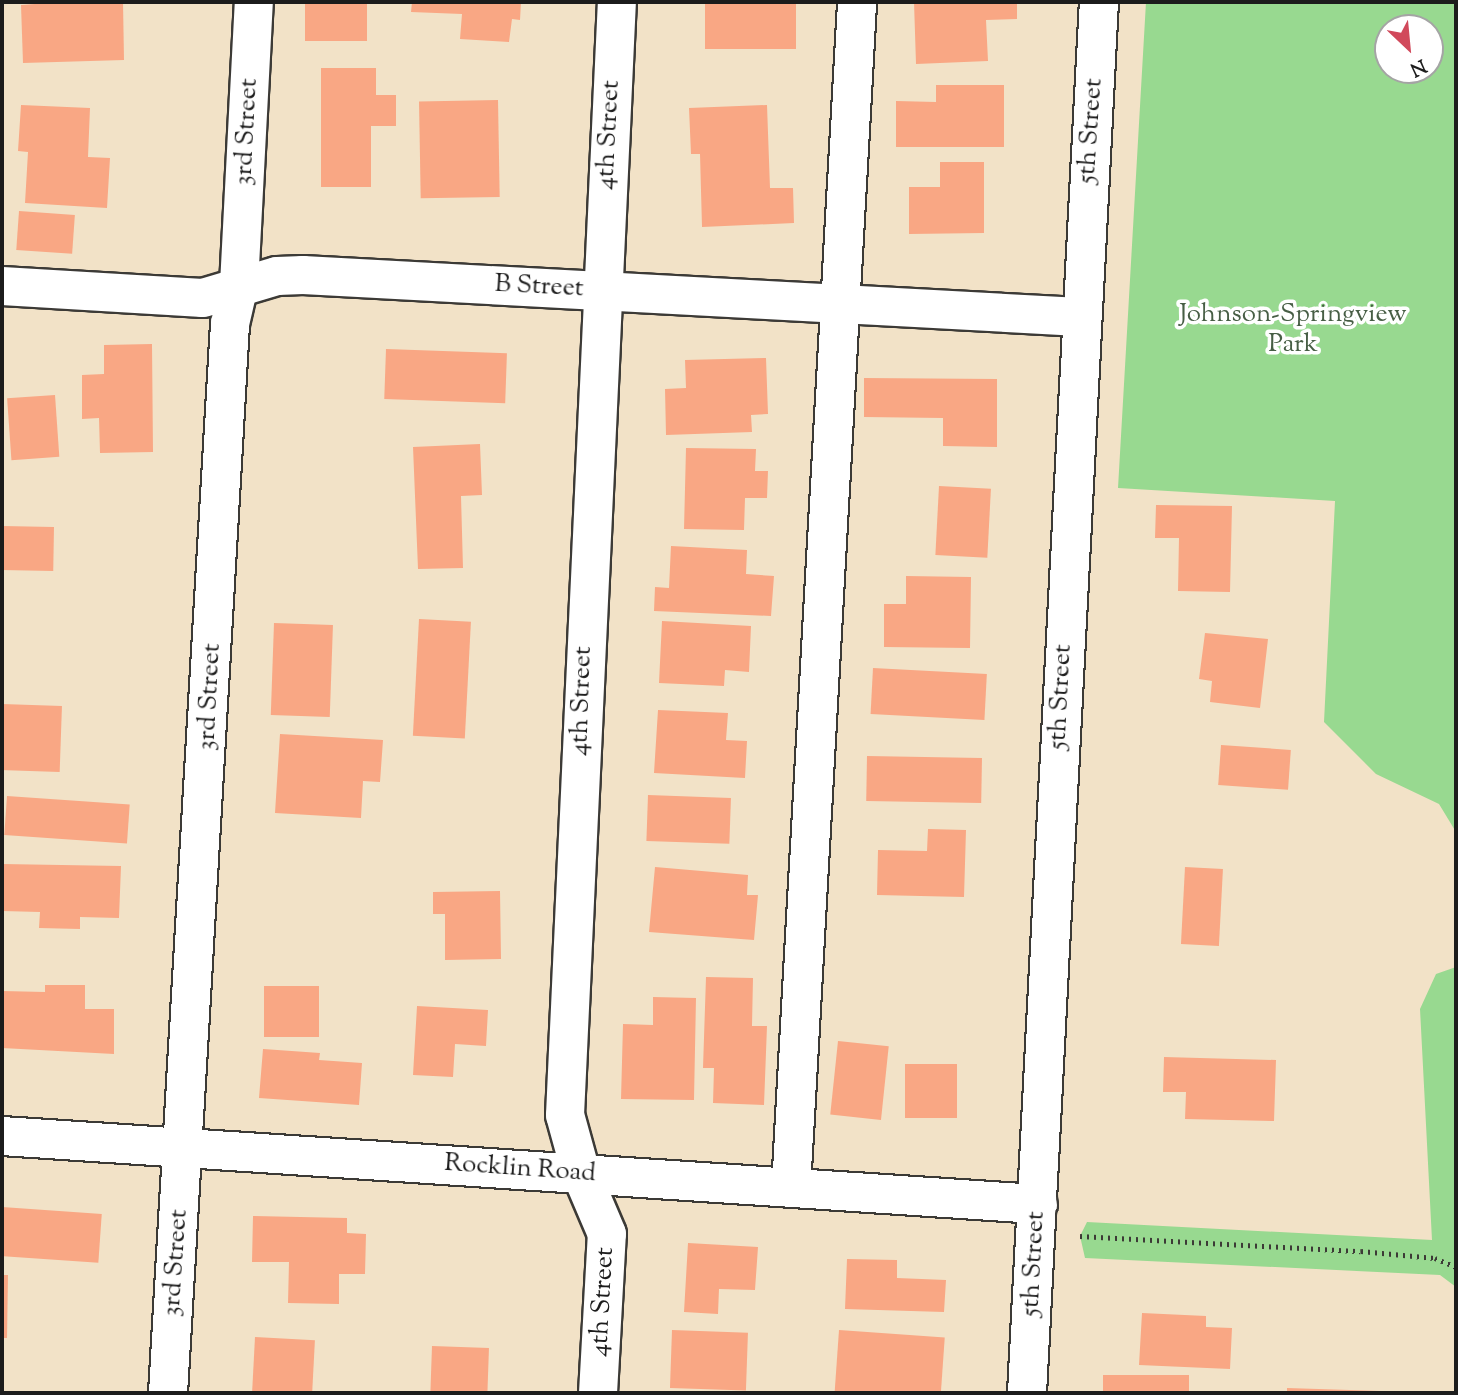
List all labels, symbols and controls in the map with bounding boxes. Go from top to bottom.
north arrow [1374,14,1444,84]
text: N [1405,51,1430,82]
street label: 5th Street [1072,77,1110,185]
street label: 3rd Street [229,78,265,186]
street label: 4th Street [591,79,627,191]
street label: B Street [494,269,584,305]
park label: Johnson-Springview Park [1179,299,1407,360]
street label: 3rd Street [192,643,228,751]
street label: 5th Street [1043,643,1079,751]
street label: 4th Street [564,646,600,756]
street label: Rocklin Road [443,1148,597,1190]
street label: 3rd Street [157,1208,195,1318]
street label: 5th Street [1016,1210,1052,1318]
street label: 4th Street [585,1246,621,1358]

